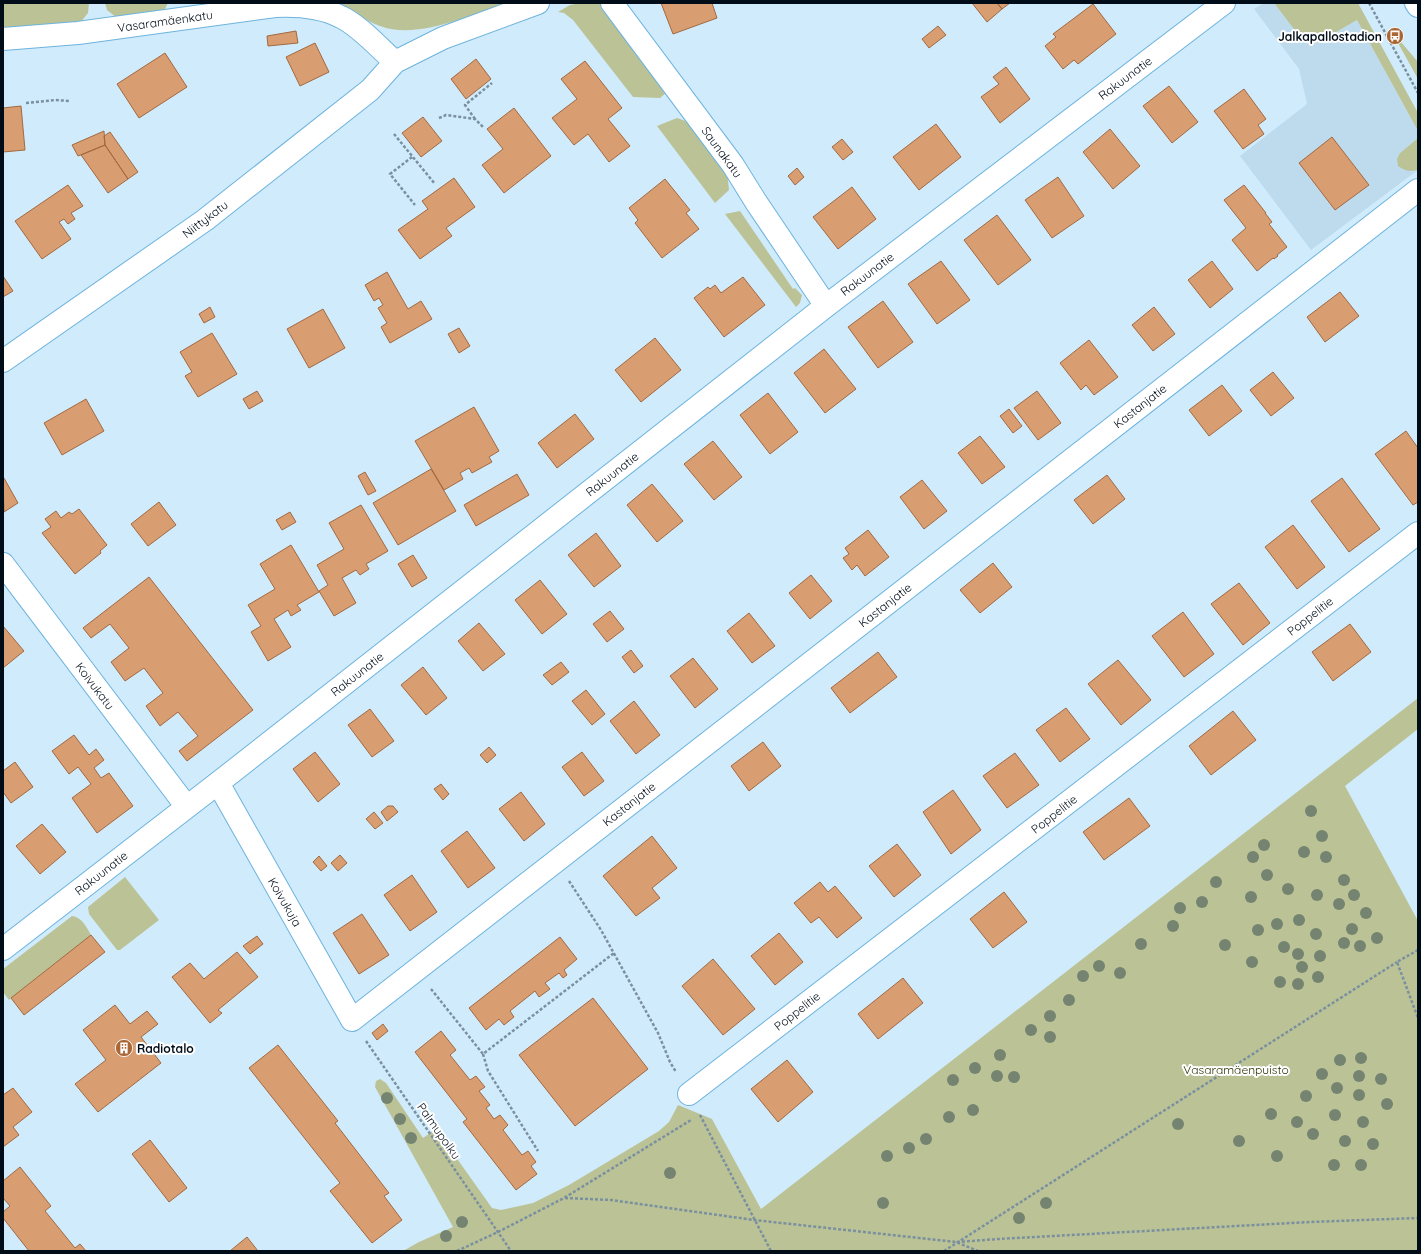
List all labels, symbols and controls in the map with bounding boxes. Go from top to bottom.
street label: Vasaramäenkatu [116,7,214,35]
bus stop icon: Jalkapallostadion [1385,26,1405,46]
place label: Jalkapallostadion [1278,29,1382,44]
street label: Rakuunatie [1095,53,1155,103]
street label: Saunakatu [698,124,746,180]
street label: Niittykatu [179,197,231,241]
street label: Rakuunatie [837,249,897,299]
street label: Kastanjatie [1110,381,1170,431]
street label: Rakuunatie [583,449,642,499]
street label: Kastanjatie [855,580,915,630]
street label: Poppelitie [1284,593,1336,639]
street label: Rakuunatie [328,649,387,699]
street label: Koivukatu [72,659,118,713]
street label: Kastanjatie [599,779,659,829]
street label: Poppelitie [1028,791,1080,837]
street label: Rakuunatie [72,848,131,898]
street label: Koivukuja [265,875,305,929]
street label: Poppelitie [771,988,823,1034]
building icon: Radiotalo [114,1038,134,1058]
place label: Radiotalo [137,1041,194,1056]
park label: Vasaramäenpuisto [1183,1062,1289,1077]
street label: Palmupolku [414,1100,464,1162]

